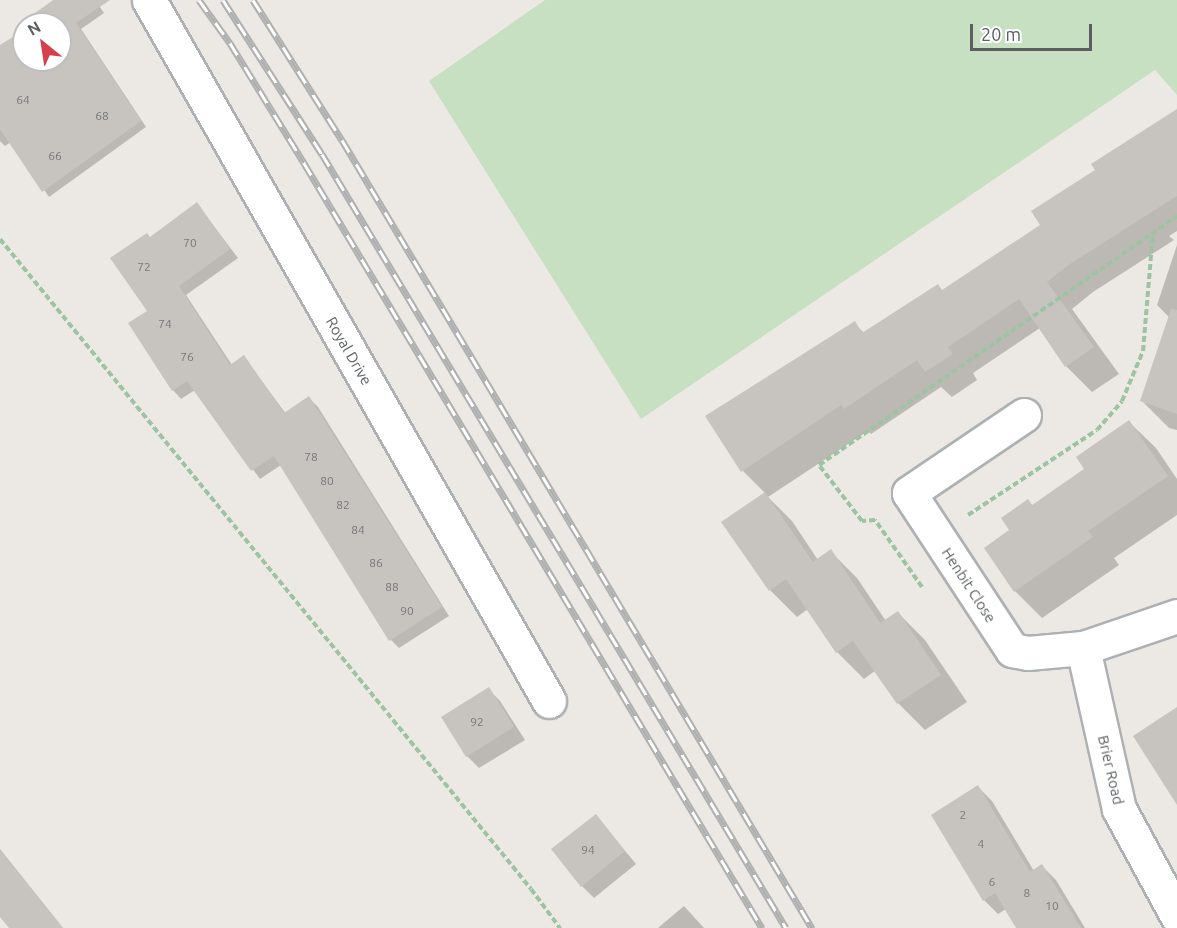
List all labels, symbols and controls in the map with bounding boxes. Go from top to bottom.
north arrow [12,12,72,72]
scale bar [973,12,1094,50]
text: N [24,17,44,39]
text: 20 m [981,24,1021,44]
house number: 64 [16,93,30,107]
house number: 68 [95,109,109,123]
house number: 66 [48,149,62,163]
house number: 70 [183,236,197,250]
house number: 72 [137,260,151,274]
street label: Royal Drive [322,314,376,388]
house number: 74 [158,317,172,331]
house number: 76 [180,350,194,364]
house number: 78 [304,450,318,464]
house number: 80 [320,474,334,488]
house number: 82 [336,498,350,512]
house number: 84 [351,523,365,537]
street label: Henbit Close [938,544,1000,626]
house number: 86 [369,556,383,570]
house number: 88 [385,580,399,594]
house number: 90 [400,604,414,618]
house number: 92 [470,715,484,729]
street label: Brier Road [1094,733,1128,807]
house number: 2 [960,808,966,822]
house number: 4 [978,837,984,851]
house number: 94 [581,843,595,857]
house number: 6 [989,875,995,889]
house number: 8 [1024,886,1030,900]
house number: 10 [1045,899,1059,913]

